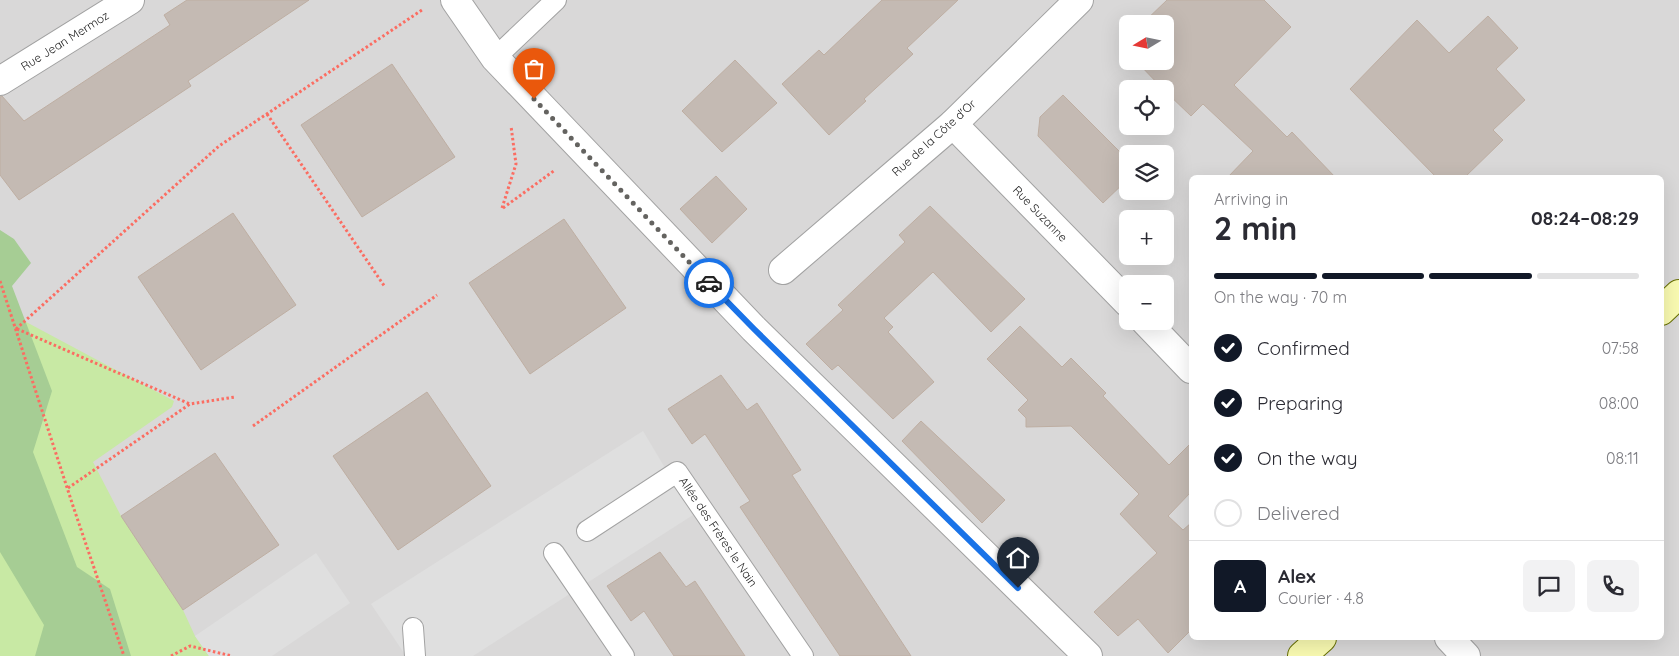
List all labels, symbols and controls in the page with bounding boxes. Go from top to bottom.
street label: Rue Jean Mermoz [18,7,112,74]
north arrow [1119,15,1174,70]
map controls [1119,15,1174,330]
pin [513,48,555,99]
icon: bag [520,55,548,83]
button: locate [1119,80,1174,135]
street label: Rue de la Côte d'Or [889,96,979,179]
button: layers [1119,145,1174,200]
street label: Rue Suzanne [1010,183,1071,245]
text: Arriving in [1214,189,1288,209]
text: 08:24–08:29 [1531,206,1639,230]
text: 2 min [1214,208,1297,248]
button: + [1119,210,1174,265]
courier [684,258,734,308]
icon: car [695,269,723,297]
button: − [1119,275,1174,330]
text: On the way · 70 m [1214,287,1347,307]
icon: check [1214,334,1242,362]
text: Confirmed [1257,336,1350,360]
text: 07:58 [1602,338,1639,358]
icon: check [1214,389,1242,417]
text: Preparing [1257,391,1343,415]
text: 08:00 [1599,393,1639,413]
icon: check [1214,444,1242,472]
text: On the way [1257,446,1358,470]
text: 08:11 [1606,448,1639,468]
street label: Allée des Frères le Nain [676,474,761,589]
text: Delivered [1257,501,1340,525]
pin [997,537,1039,588]
icon: home [1004,544,1032,572]
button: chat [1523,560,1575,612]
button: phone [1587,560,1639,612]
text: Alex [1278,564,1316,588]
text: A [1234,574,1246,598]
text: Courier · 4.8 [1278,588,1364,608]

